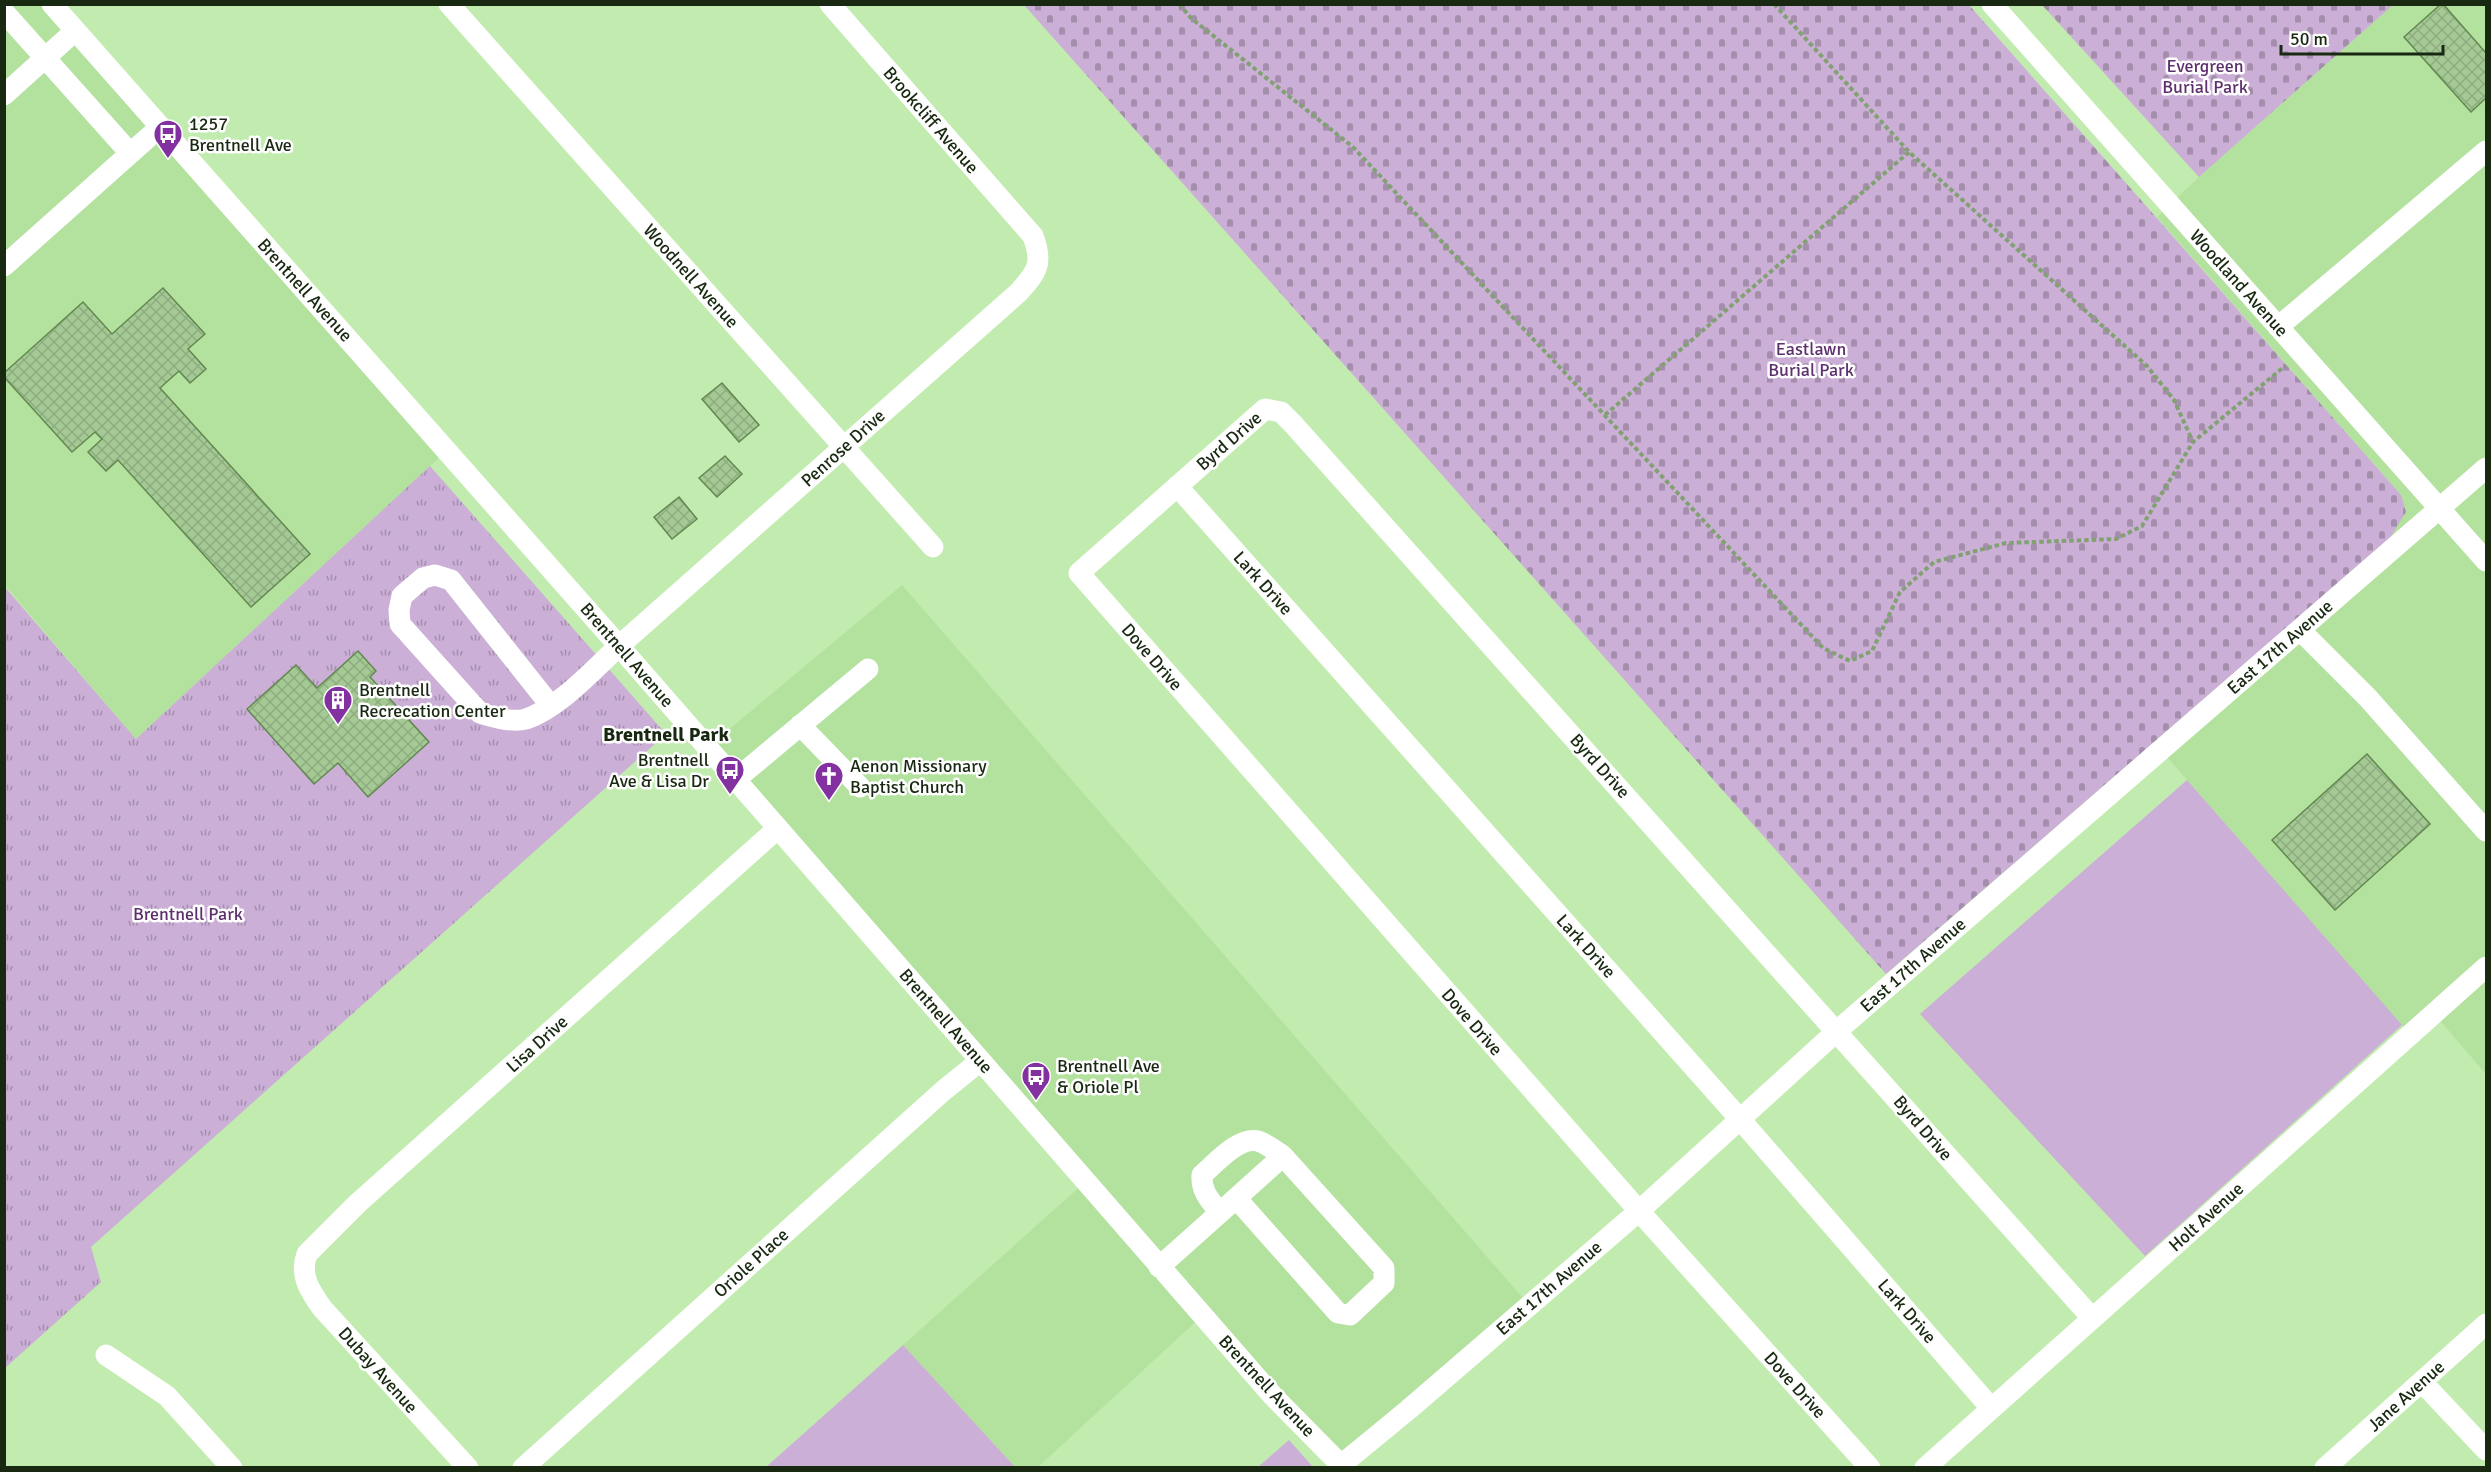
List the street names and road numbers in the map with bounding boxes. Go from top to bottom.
street label: Brookcliff Avenue [879,62,983,178]
street label: Woodnell Avenue [639,219,743,333]
street label: Woodland Avenue [2185,225,2293,341]
street label: Brentnell Avenue [253,234,357,346]
street label: Penrose Drive [797,405,889,491]
street label: Byrd Drive [1192,407,1266,475]
street label: Lark Drive [1229,547,1297,619]
street label: East 17th Avenue [2223,595,2337,699]
street label: Brentnell Avenue [576,598,678,712]
street label: Dove Drive [1117,619,1187,695]
street label: Byrd Drive [1565,729,1635,803]
street label: Lark Drive [1552,910,1620,982]
street label: East 17th Avenue [1856,913,1970,1017]
street label: Brentnell Avenue [895,964,997,1078]
street label: Dove Drive [1437,984,1507,1060]
street label: Lisa Drive [502,1011,572,1077]
street label: Byrd Drive [1889,1091,1957,1165]
street label: Holt Avenue [2164,1178,2248,1256]
street label: Oriole Place [709,1224,793,1302]
street label: East 17th Avenue [1492,1236,1606,1340]
street label: Lark Drive [1873,1274,1941,1348]
street label: Dubay Avenue [333,1322,423,1418]
street label: Brentnell Avenue [1214,1330,1320,1442]
street label: Dove Drive [1759,1347,1831,1423]
street label: Jane Avenue [2363,1356,2449,1436]

